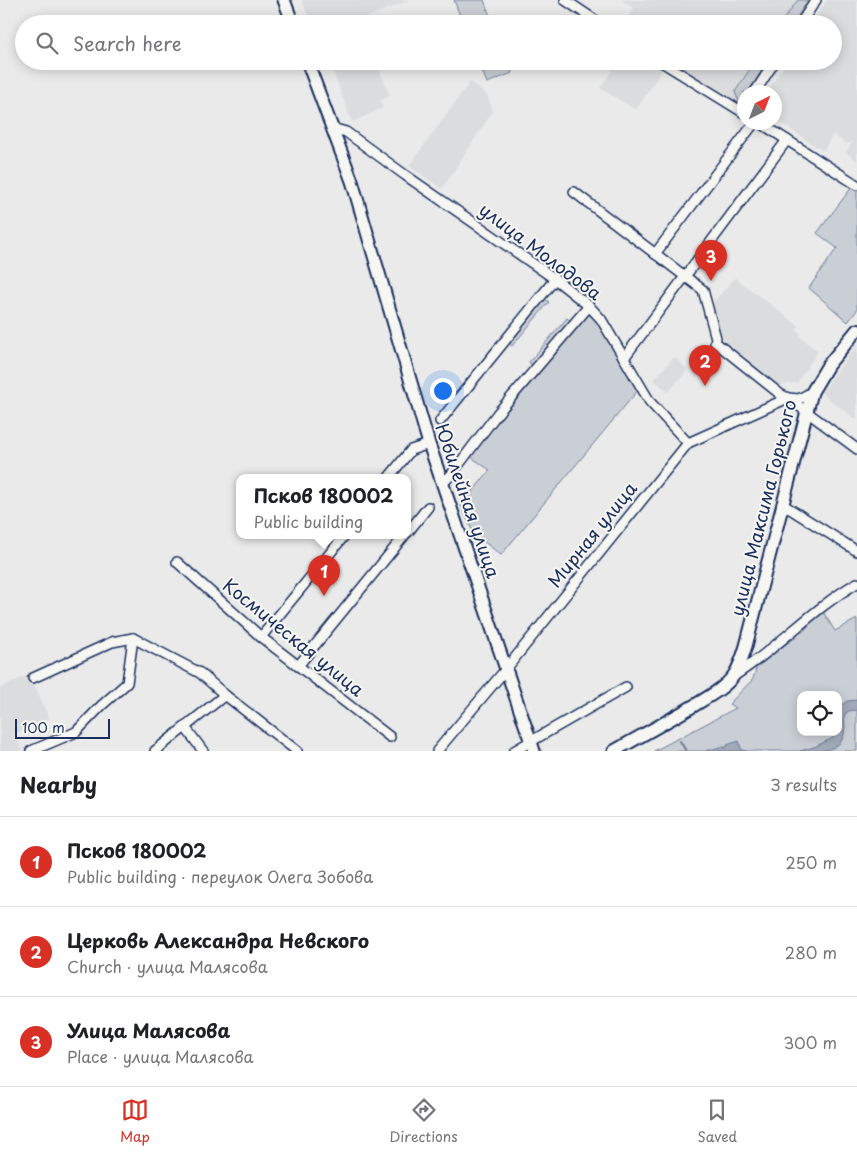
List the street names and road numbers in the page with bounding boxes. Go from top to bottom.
street label: улица Молодова [474,196,608,306]
street label: улица Максима Горького [723,397,803,619]
street label: Юбилейная улица [429,420,508,582]
street label: Мирная улица [541,475,643,593]
street label: Космическая улица [218,571,371,703]

